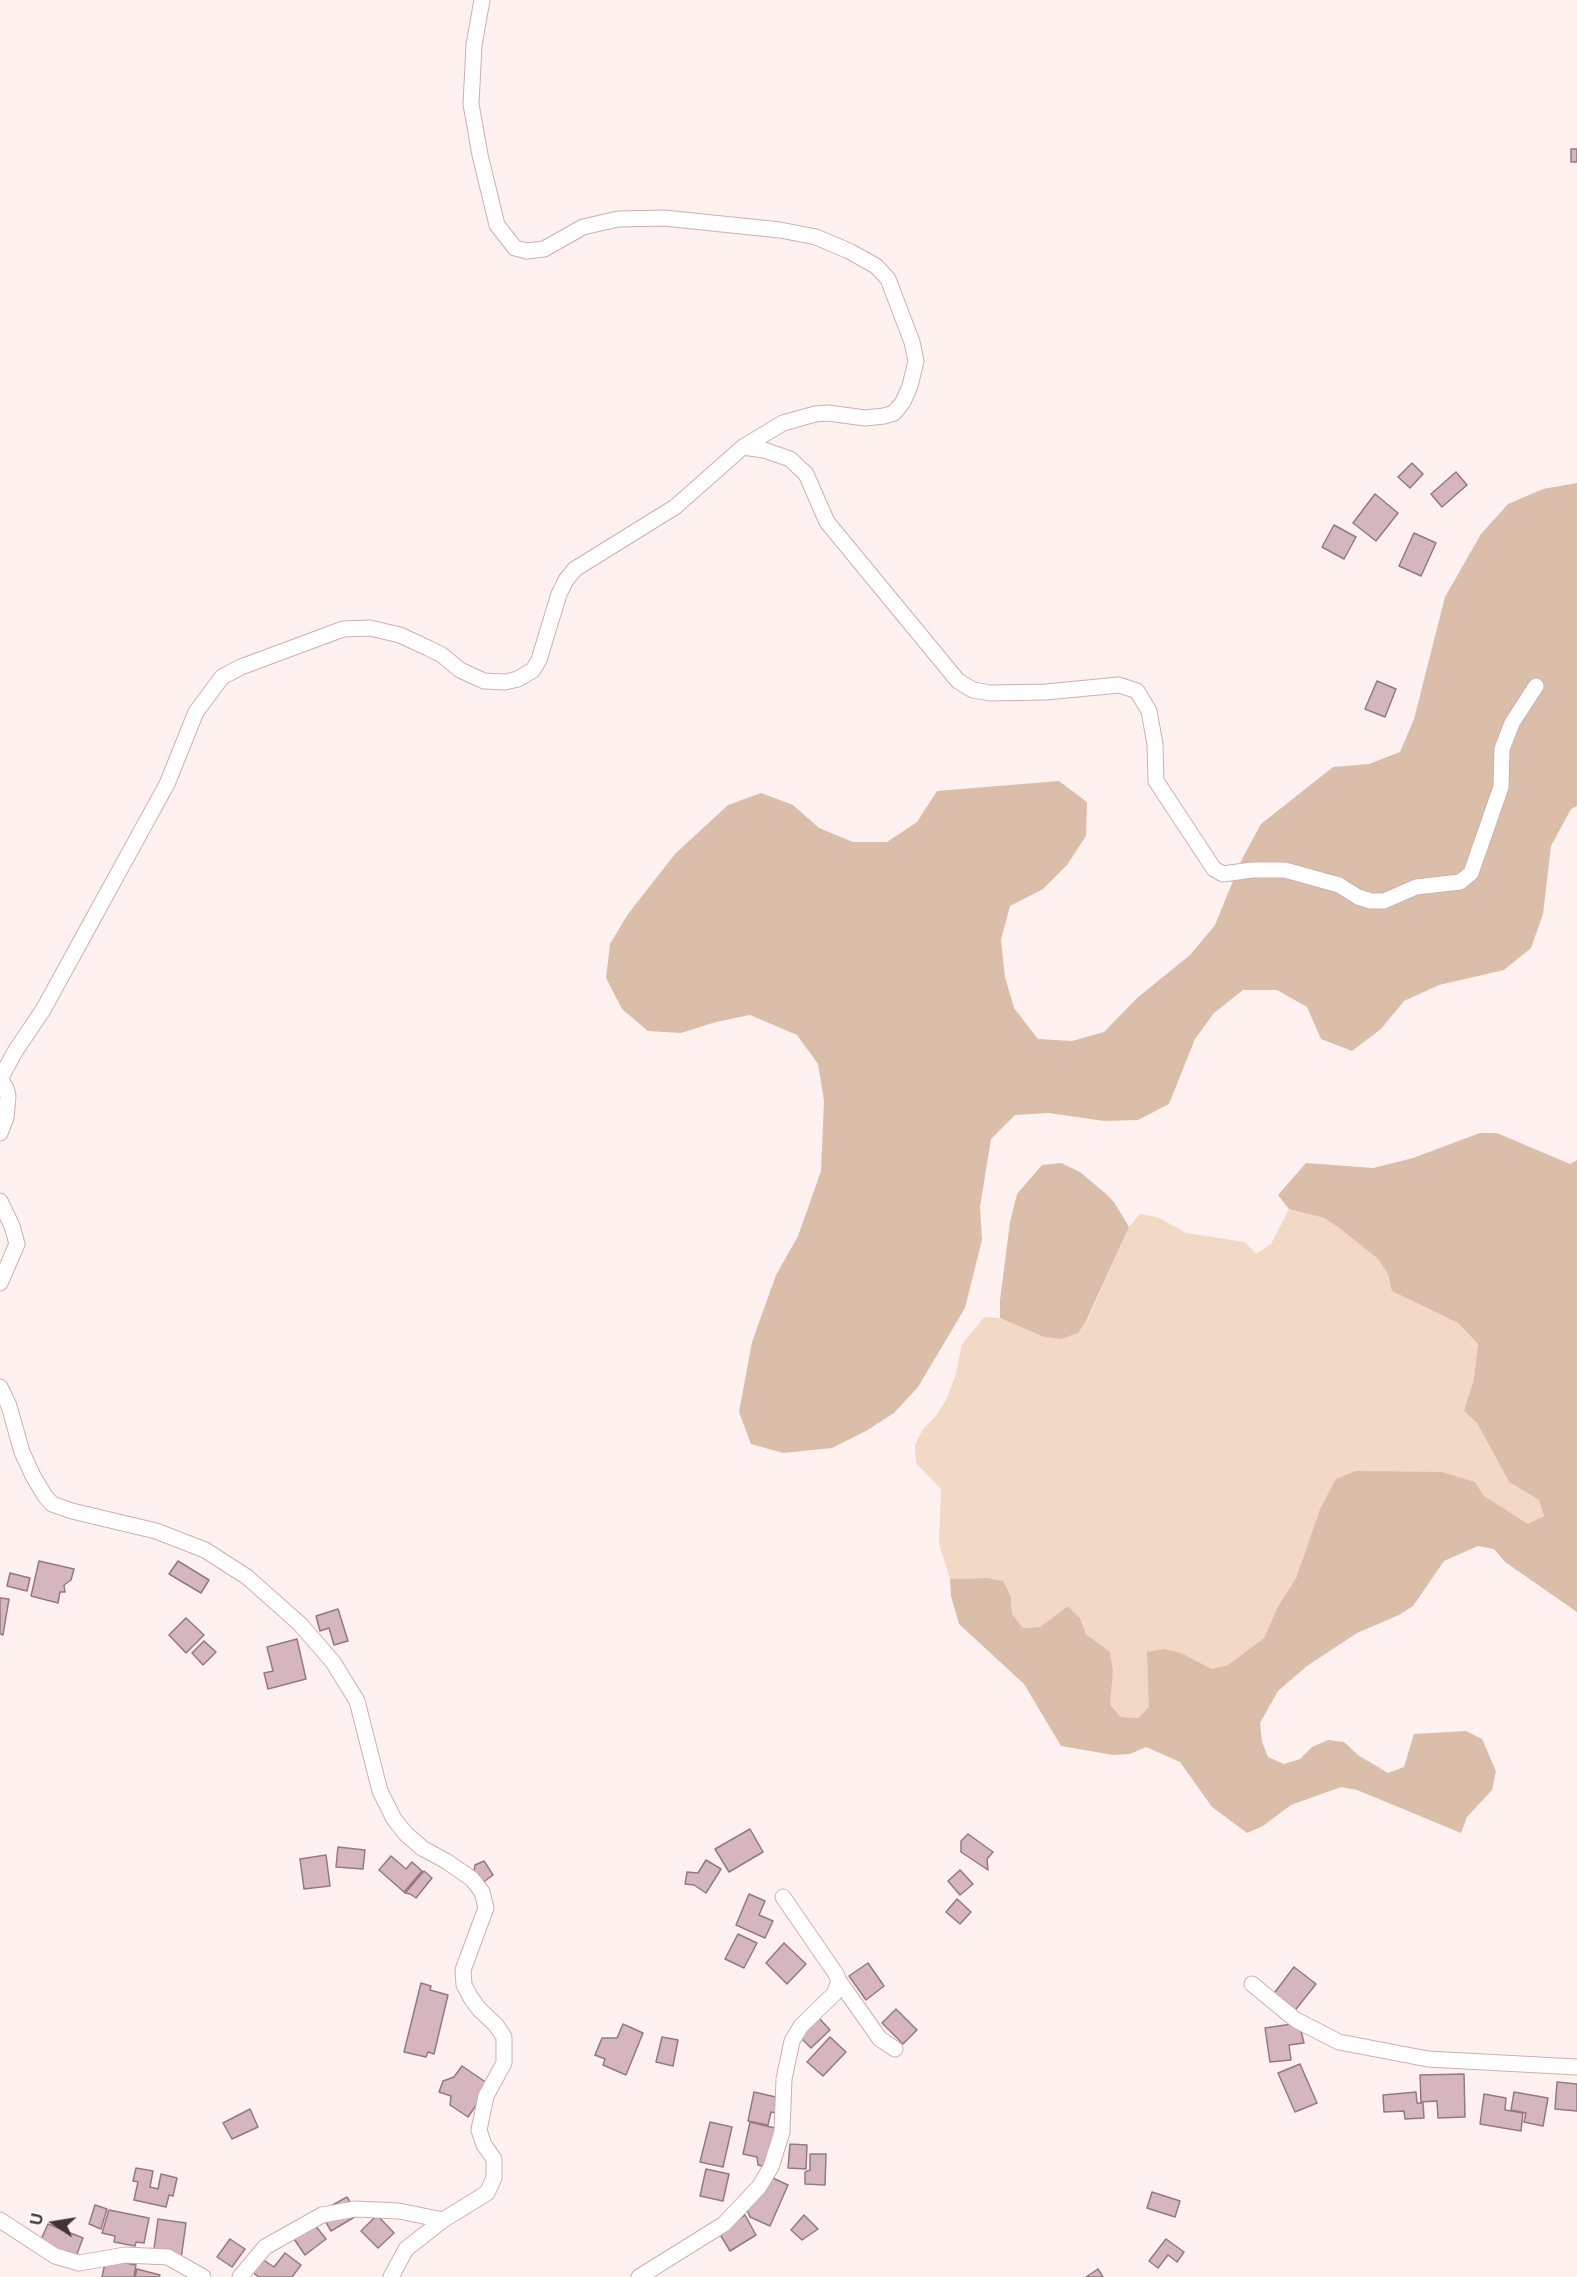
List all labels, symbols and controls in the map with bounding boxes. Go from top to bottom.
north arrow [24,2193,84,2253]
text: U [25,2211,47,2227]

